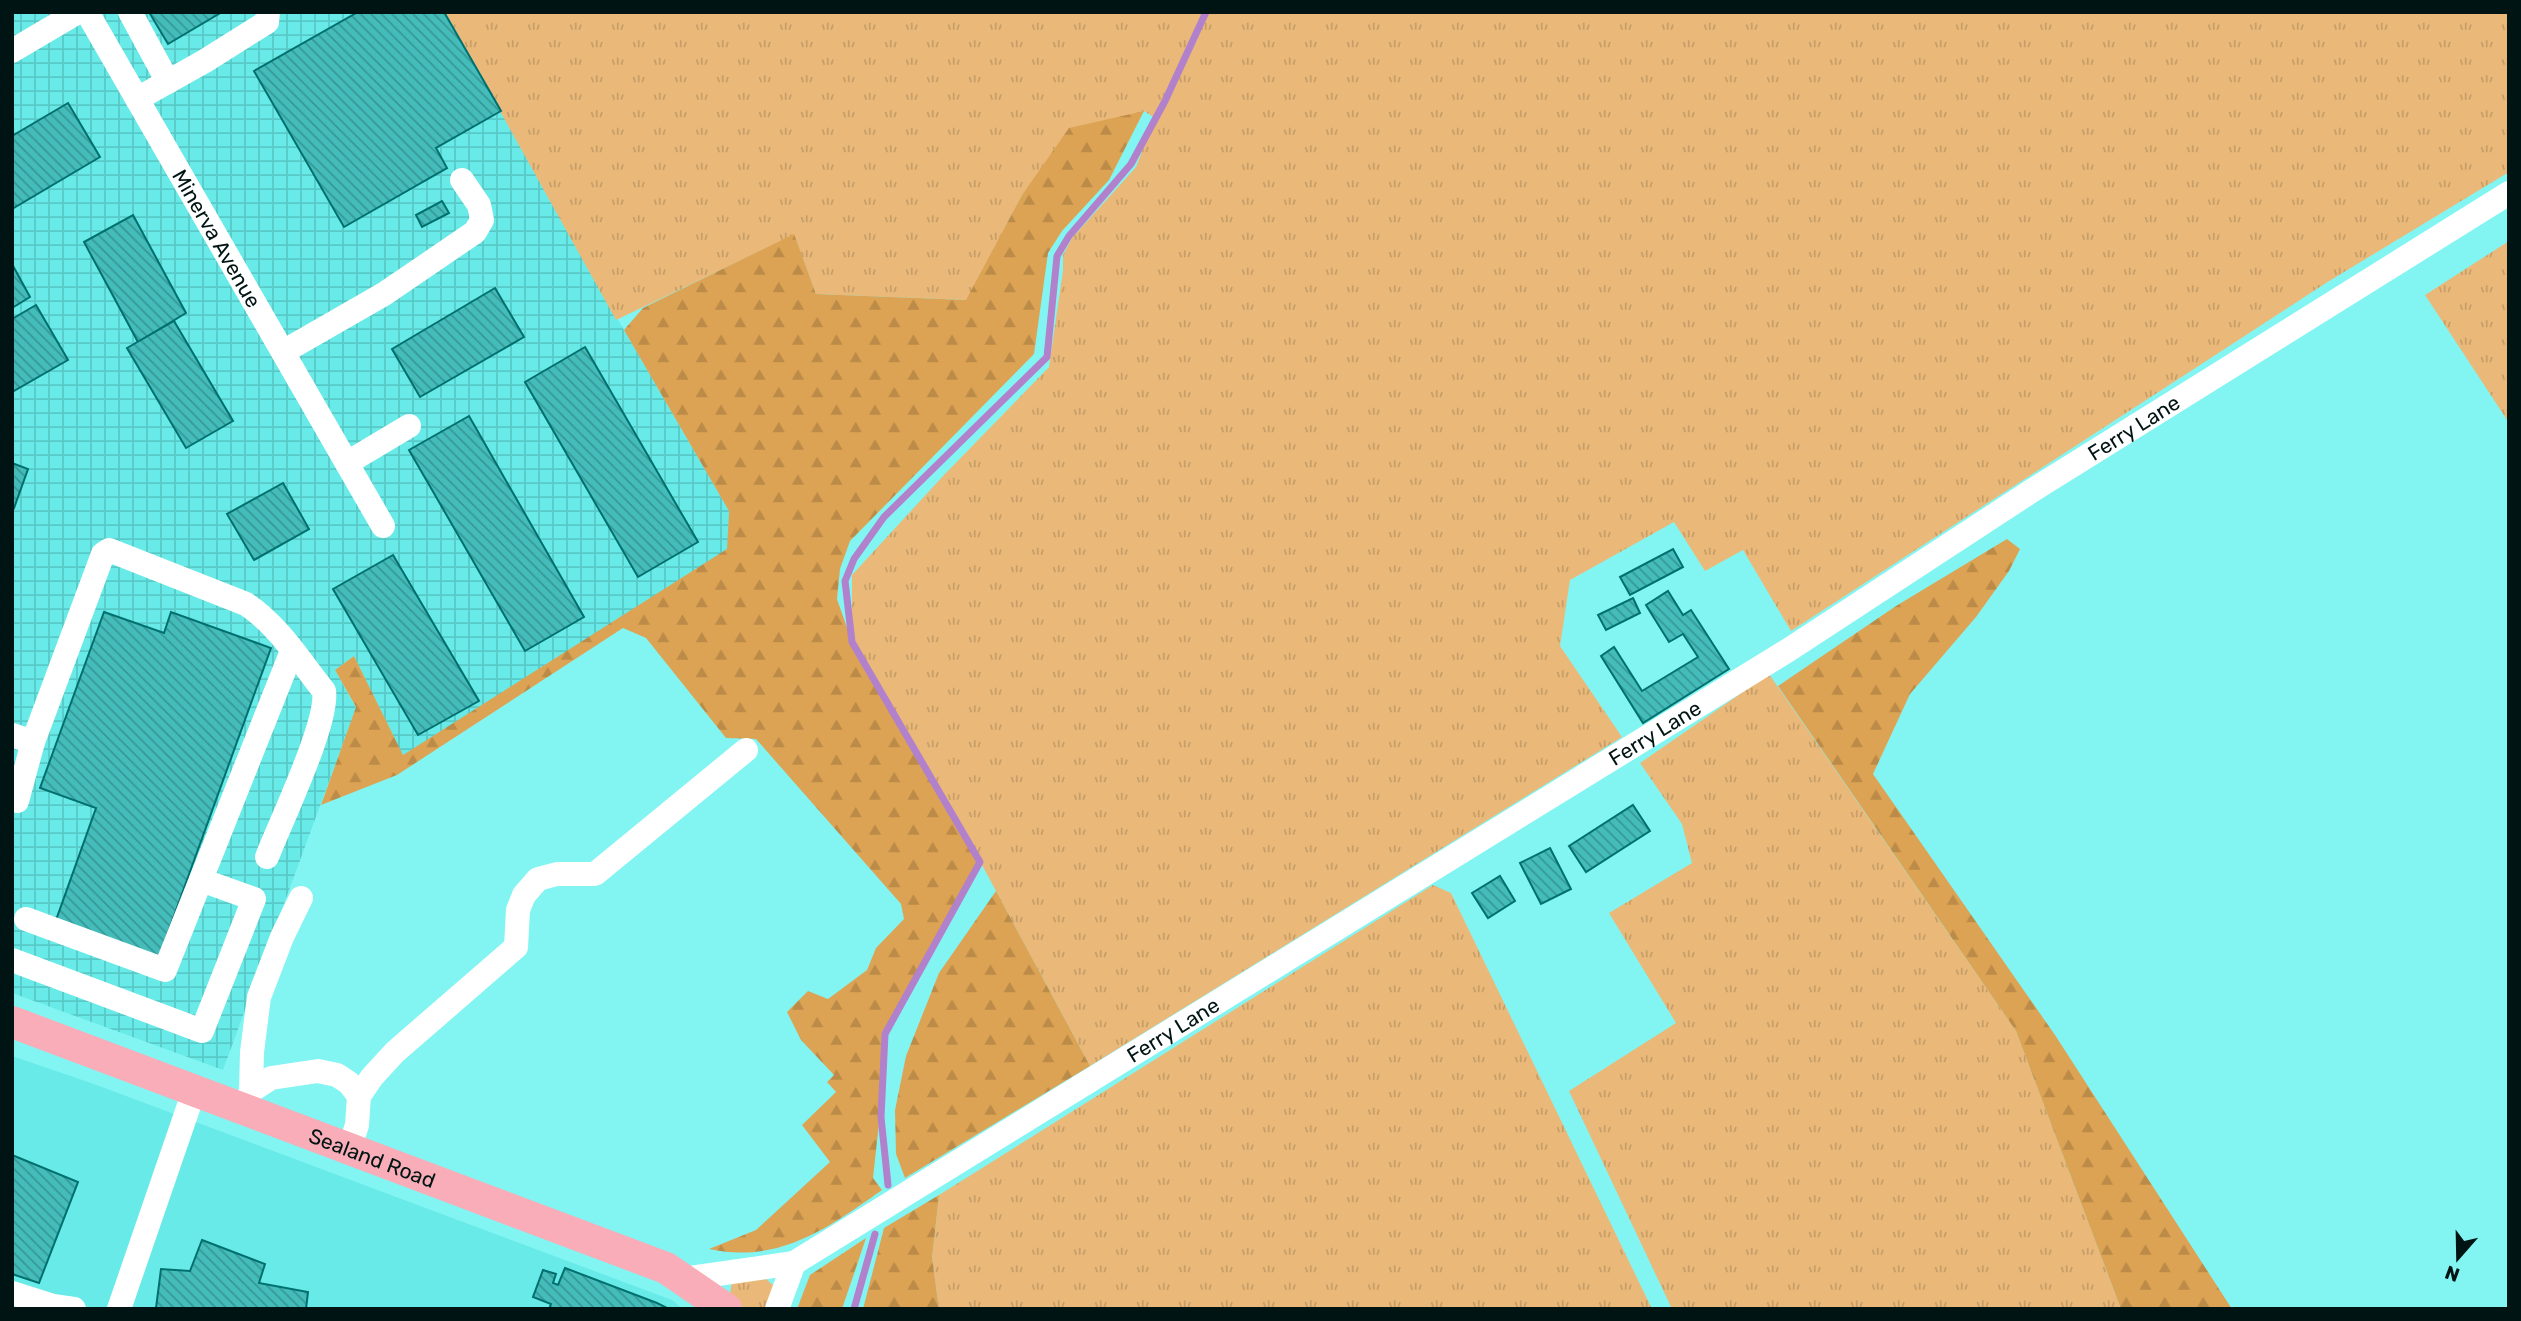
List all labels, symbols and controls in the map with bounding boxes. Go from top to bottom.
street label: Minerva Avenue [168,165,267,312]
street label: Ferry Lane [2083,389,2184,465]
street label: Ferry Lane [1604,695,1705,770]
street label: Ferry Lane [1122,992,1224,1067]
street label: Sealand Road [306,1122,439,1193]
north arrow [2423,1223,2493,1293]
text: N [2442,1260,2463,1287]

